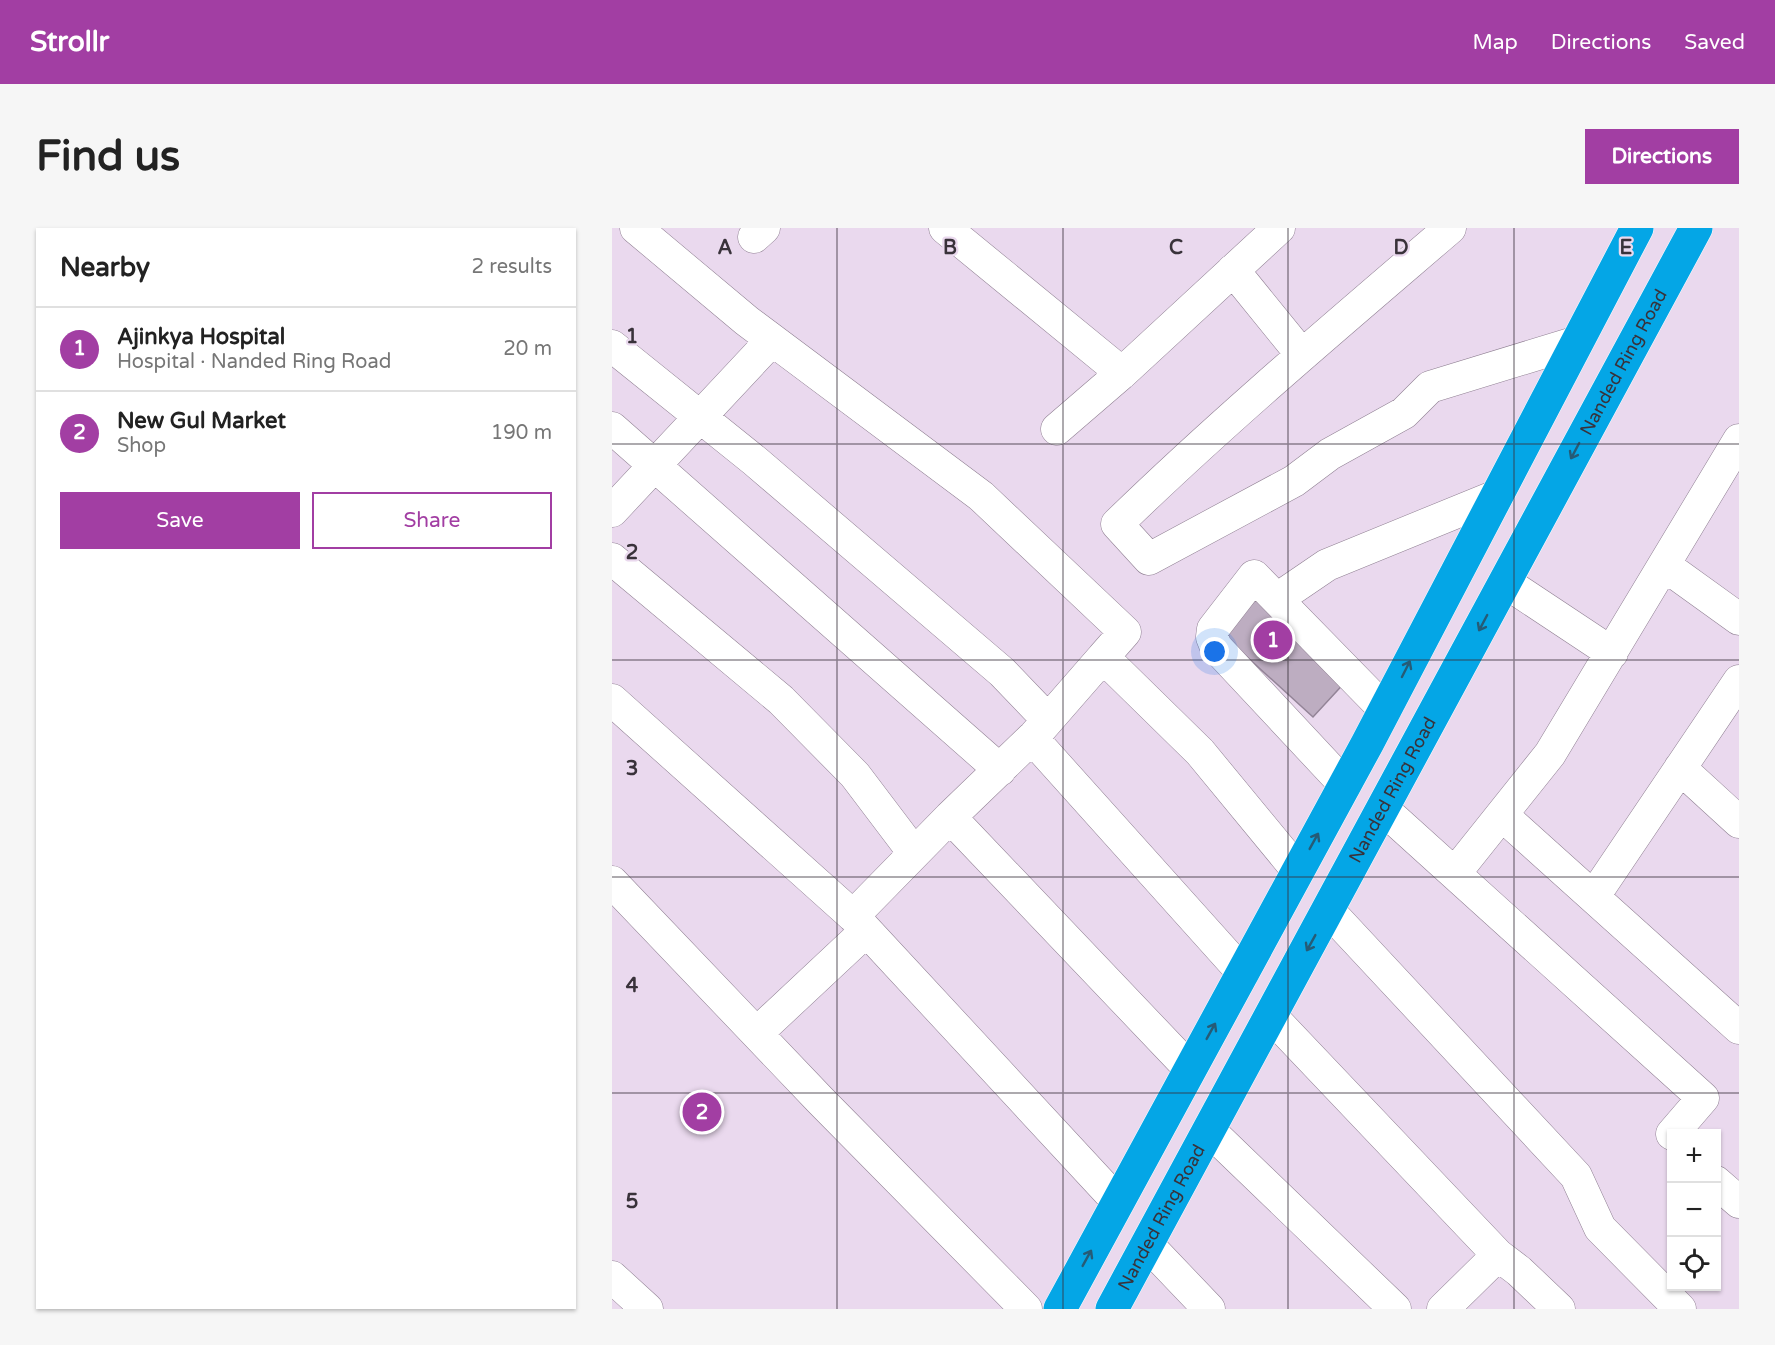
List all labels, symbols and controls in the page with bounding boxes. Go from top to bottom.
text: Strollr [30,25,109,59]
text: Map [1472,30,1518,55]
text: Directions [1551,30,1651,55]
text: Saved [1684,30,1745,55]
button: Directions [1585,129,1739,184]
text: Find us [36,131,180,182]
text: A [718,236,733,260]
text: B [943,236,957,260]
text: C [1169,236,1183,260]
text: D [1393,236,1409,260]
text: E [1620,236,1633,260]
text: Nearby [60,252,150,283]
text: 2 results [472,255,552,279]
street label: Nanded Ring Road [1575,285,1672,439]
text: Ajinkya Hospital [117,324,285,350]
text: 1 [626,325,638,349]
text: 1 [73,337,86,361]
text: 20 m [503,337,552,361]
text: Hospital · Nanded Ring Road [117,350,391,374]
text: New Gul Market [117,408,286,434]
text: 2 [73,421,86,445]
text: 190 m [491,421,552,445]
text: Shop [117,434,166,458]
one-way arrow [1569,442,1580,460]
button: Save [60,492,300,549]
button: Share [312,492,552,549]
text: 2 [626,541,638,565]
one-way arrow [1477,614,1489,631]
pin: 1 [1254,618,1292,662]
your location [1200,637,1229,666]
one-way arrow [1401,661,1412,679]
street label: Nanded Ring Road [1344,713,1441,867]
text: 3 [626,757,638,781]
one-way arrow [1309,833,1320,851]
one-way arrow [1305,933,1316,951]
text: 4 [626,974,639,998]
one-way arrow [1205,1023,1217,1040]
pin: 2 [682,1090,722,1134]
map controls [1667,1129,1721,1291]
button: + [1667,1129,1721,1183]
street label: Nanded Ring Road [1113,1141,1210,1294]
button: − [1667,1183,1721,1237]
text: 5 [626,1190,638,1214]
button: locate [1667,1237,1721,1291]
one-way arrow [1082,1249,1093,1267]

